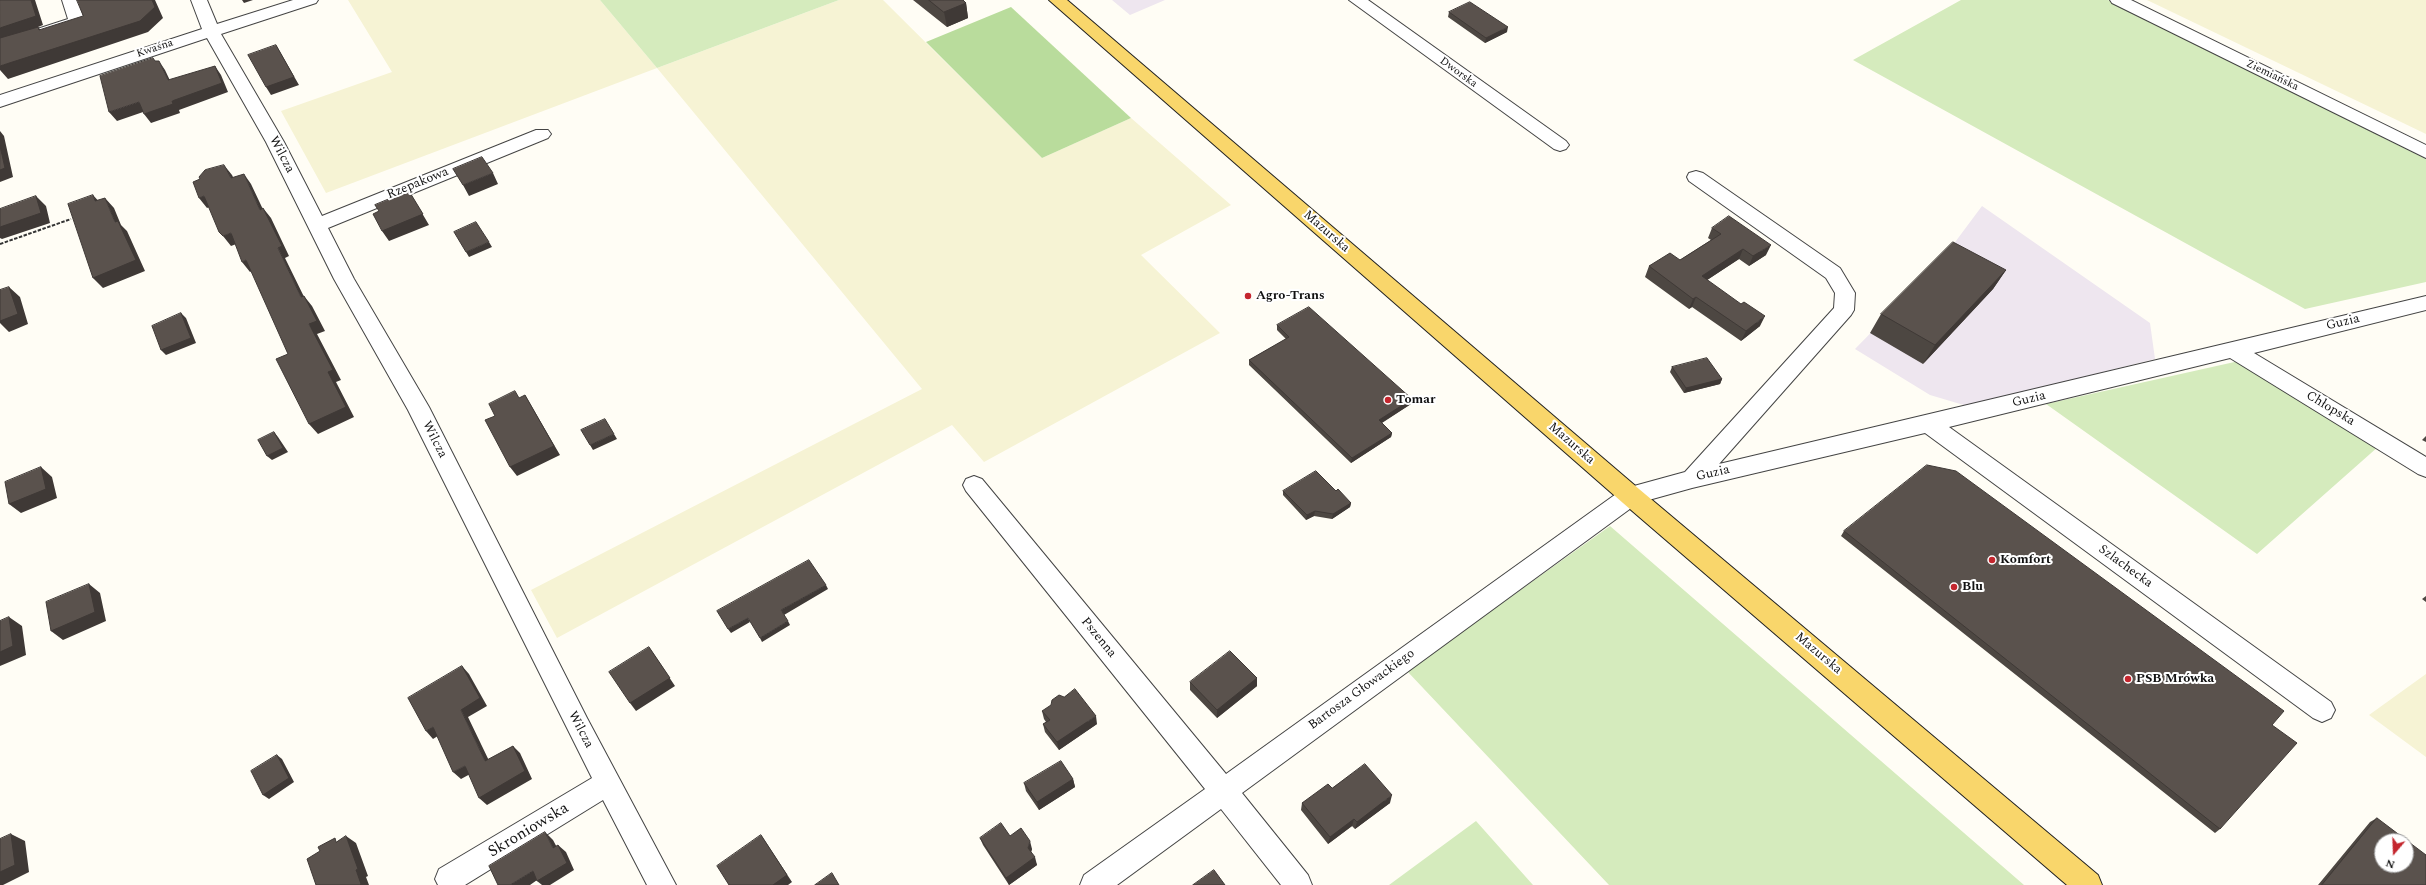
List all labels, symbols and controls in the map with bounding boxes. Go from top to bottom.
street label: Kwaśna [135,37,175,61]
street label: Dworska [1437,55,1479,91]
street label: Ziemiańska [2244,58,2300,94]
street label: Wilcza [265,134,297,176]
street label: Rzepakowa [385,165,451,203]
street label: Mazurska [1300,208,1352,256]
place label: Agro-Trans [1256,288,1325,304]
marker: Agro-Trans [1243,291,1253,301]
street label: Guzia [2325,311,2361,335]
street label: Guzia [2011,388,2047,412]
street label: Chłopska [2303,388,2357,430]
place label: Tomar [1396,392,1435,408]
marker: Tomar [1383,395,1393,405]
street label: Wilcza [418,419,450,461]
street label: Mazurska [1545,420,1597,468]
street label: Guzia [1695,463,1731,485]
street label: Szlachecka [2095,542,2155,592]
place label: Komfort [2000,552,2051,568]
marker: Komfort [1987,555,1997,565]
place label: Blu [1962,579,1983,595]
marker: Blu [1949,582,1959,592]
street label: Pszenna [1077,615,1119,661]
street label: Mazurska [1791,630,1845,678]
street label: Bartosza Głowackiego [1306,646,1418,734]
place label: PSB Mrówka [2136,671,2214,687]
marker: PSB Mrówka [2123,674,2133,684]
street label: Wilcza [564,709,596,751]
street label: Skroniowska [485,799,573,863]
north arrow [2374,833,2414,873]
text: N [2383,854,2397,873]

